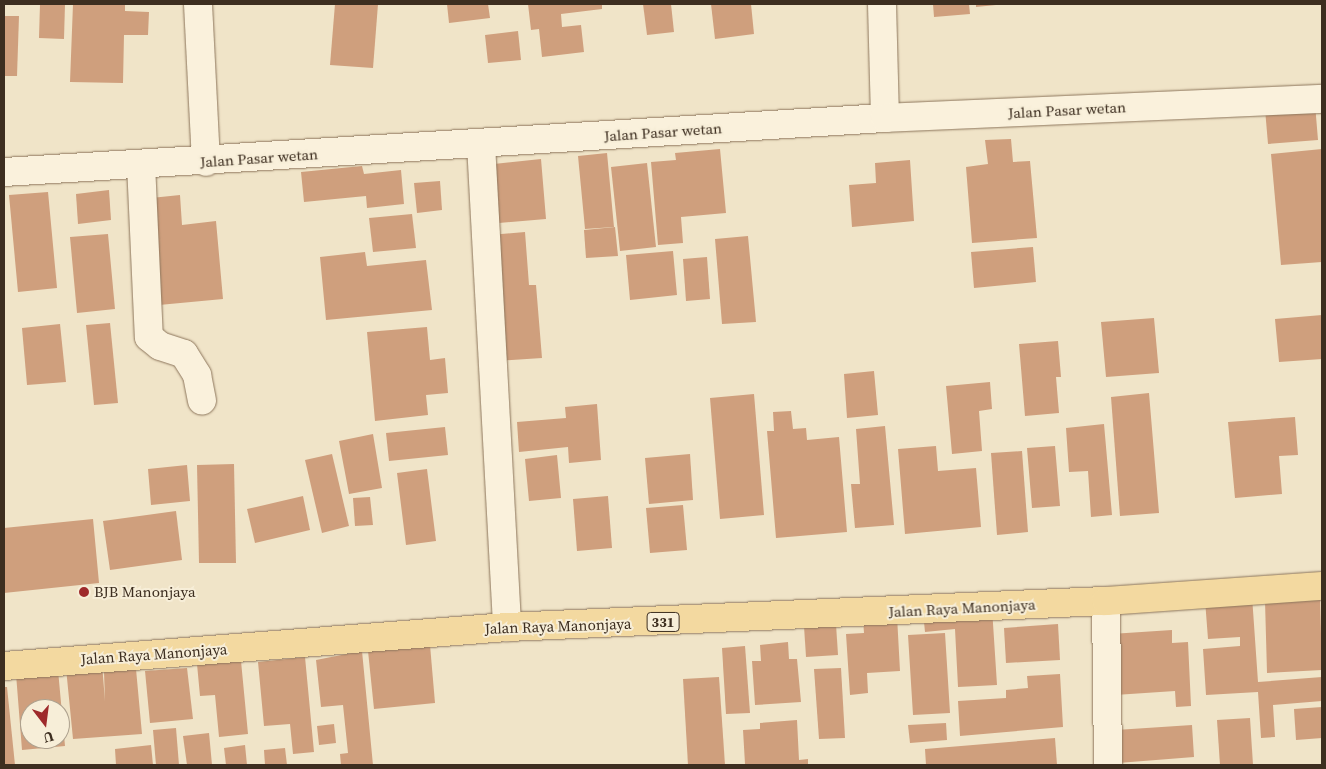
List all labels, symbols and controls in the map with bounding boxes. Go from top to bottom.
street label: Jalan Pasar wetan [1008,98,1126,122]
street label: Jalan Pasar wetan [603,119,723,145]
street label: Jalan Pasar wetan [199,145,319,171]
place label: BJB Manonjaya [94,583,196,601]
marker: BJB Manonjaya [78,586,90,598]
street label: Jalan Raya Manonjaya [888,595,1036,621]
road number: 331 [646,610,680,634]
street label: Jalan Raya Manonjaya [484,614,632,638]
street label: Jalan Raya Manonjaya [80,640,228,668]
north arrow [20,699,70,749]
text: U [41,727,56,749]

